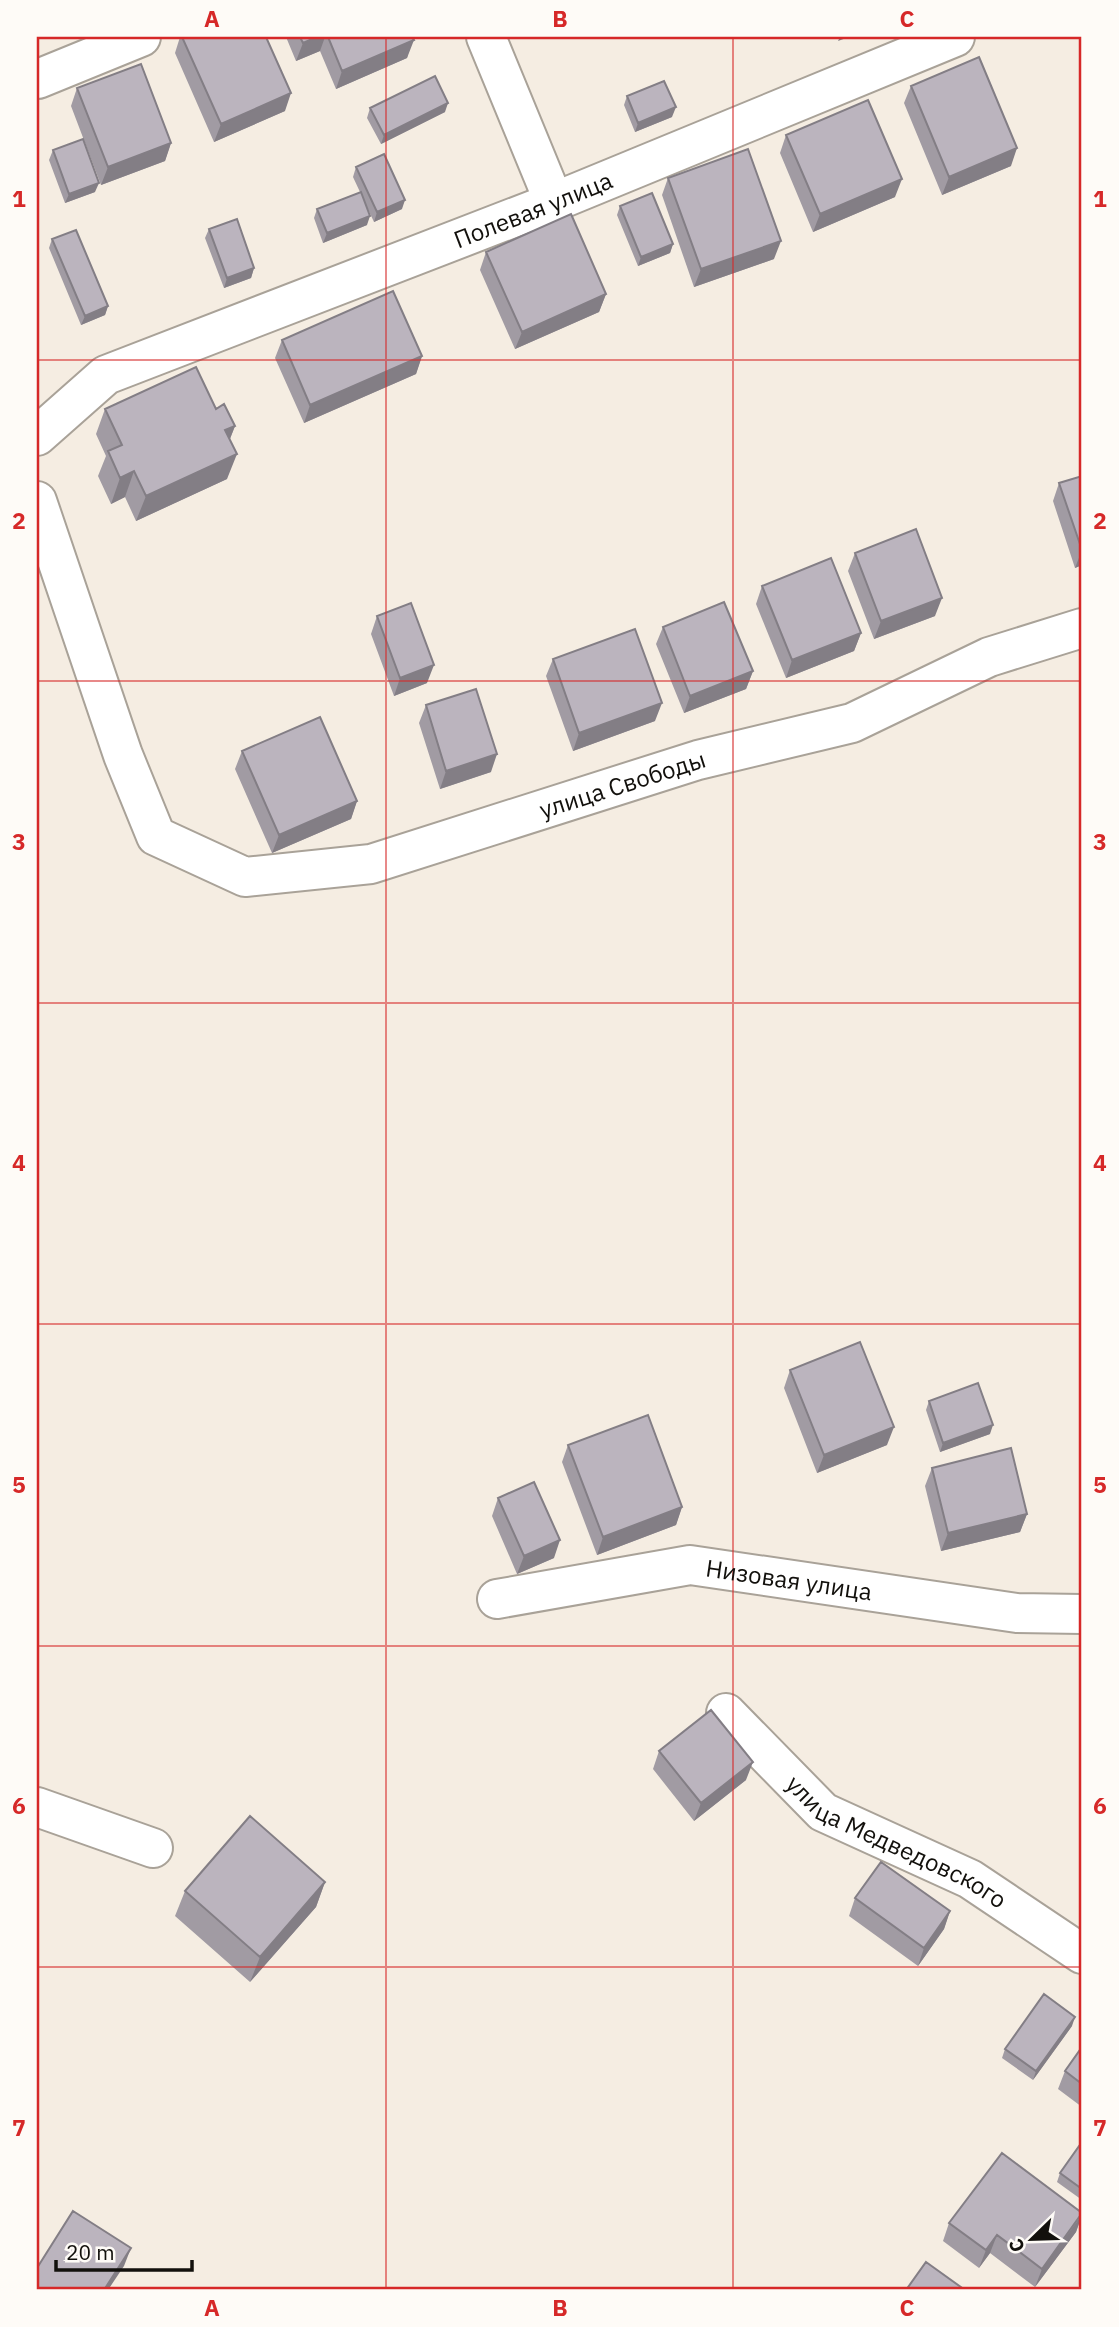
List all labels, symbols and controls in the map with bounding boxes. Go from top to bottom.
text: A [204,3,220,33]
text: B [552,3,568,33]
text: C [900,3,915,33]
street label: Полевая улица [449,164,617,255]
text: 1 [12,183,26,213]
text: 1 [1093,183,1107,213]
text: 2 [12,505,26,535]
text: 2 [1093,505,1107,535]
street label: улица Свободы [535,743,709,825]
text: 3 [12,826,26,856]
text: 3 [1093,826,1107,856]
text: 4 [12,1147,26,1177]
text: 4 [1093,1147,1107,1177]
text: 5 [12,1469,26,1499]
text: 5 [1093,1469,1107,1499]
street label: Низовая улица [704,1552,874,1608]
street label: улица Медведовского [779,1768,1013,1915]
text: 6 [12,1790,26,1820]
text: 6 [1093,1790,1107,1820]
text: 7 [12,2112,26,2142]
text: 7 [1093,2112,1107,2142]
north arrow [996,2204,1066,2274]
scale bar [56,2229,192,2273]
text: С [1003,2235,1030,2256]
text: 20 m [66,2238,115,2266]
text: A [204,2292,220,2322]
text: B [552,2292,568,2322]
text: C [900,2292,915,2322]

